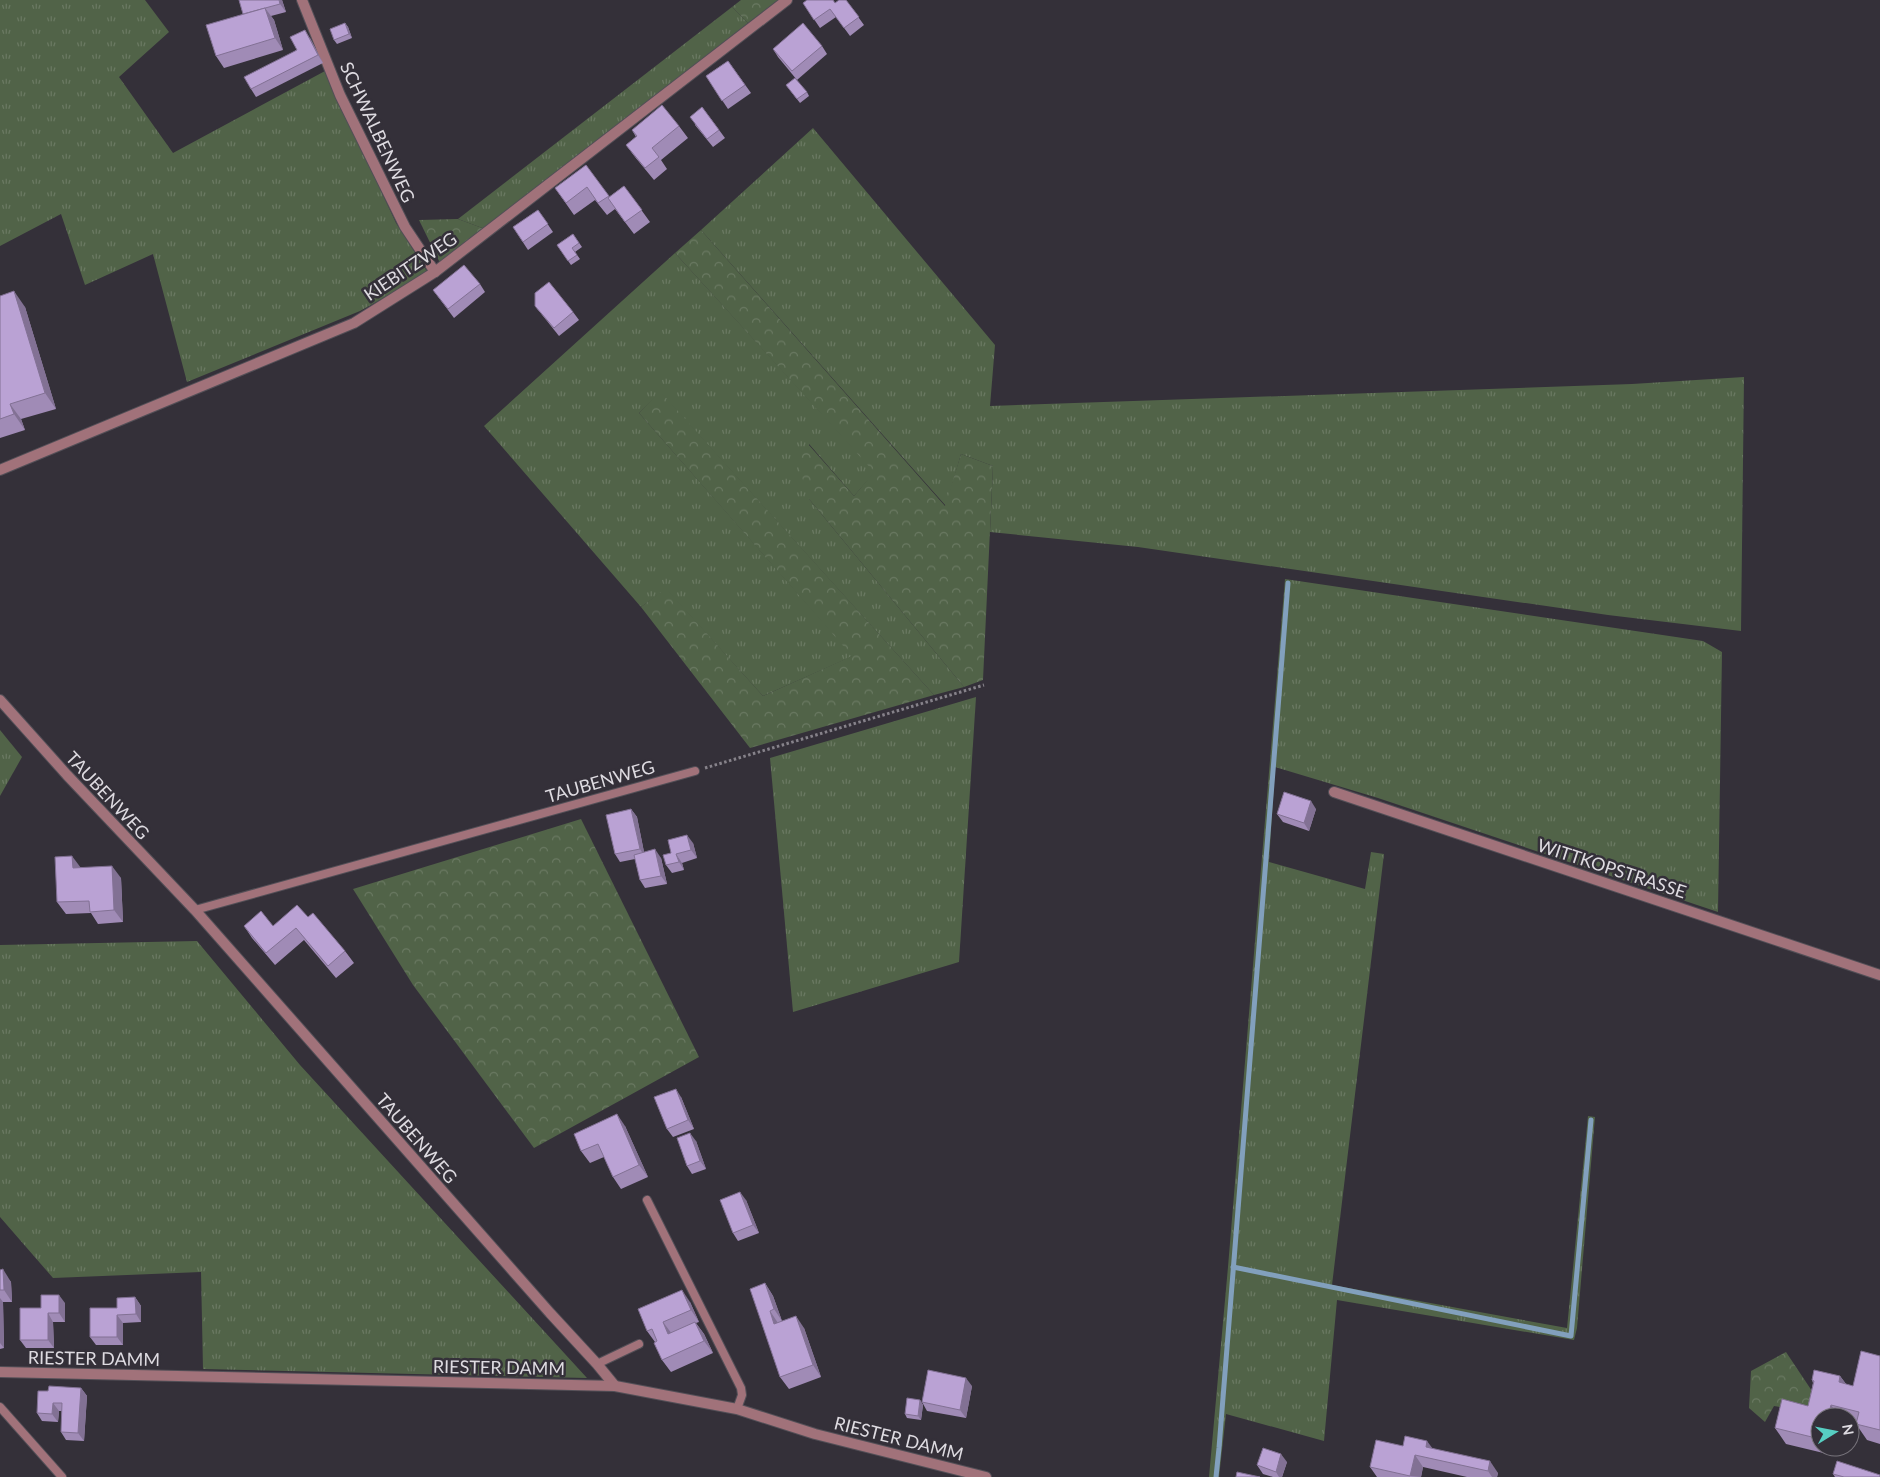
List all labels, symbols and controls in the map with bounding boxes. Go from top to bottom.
street label: SCHWALBENWEG [336,58,420,206]
street label: KIEBITZWEG [359,227,461,305]
street label: TAUBENWEG [62,746,154,844]
street label: TAUBENWEG [543,755,657,807]
street label: WITTKOPSTRASSE [1535,834,1689,902]
street label: TAUBENWEG [372,1088,462,1188]
street label: RIESTER DAMM [28,1346,160,1370]
street label: RIESTER DAMM [433,1355,565,1379]
north arrow [1810,1407,1860,1457]
street label: RIESTER DAMM [832,1411,966,1465]
text: N [1839,1423,1858,1436]

